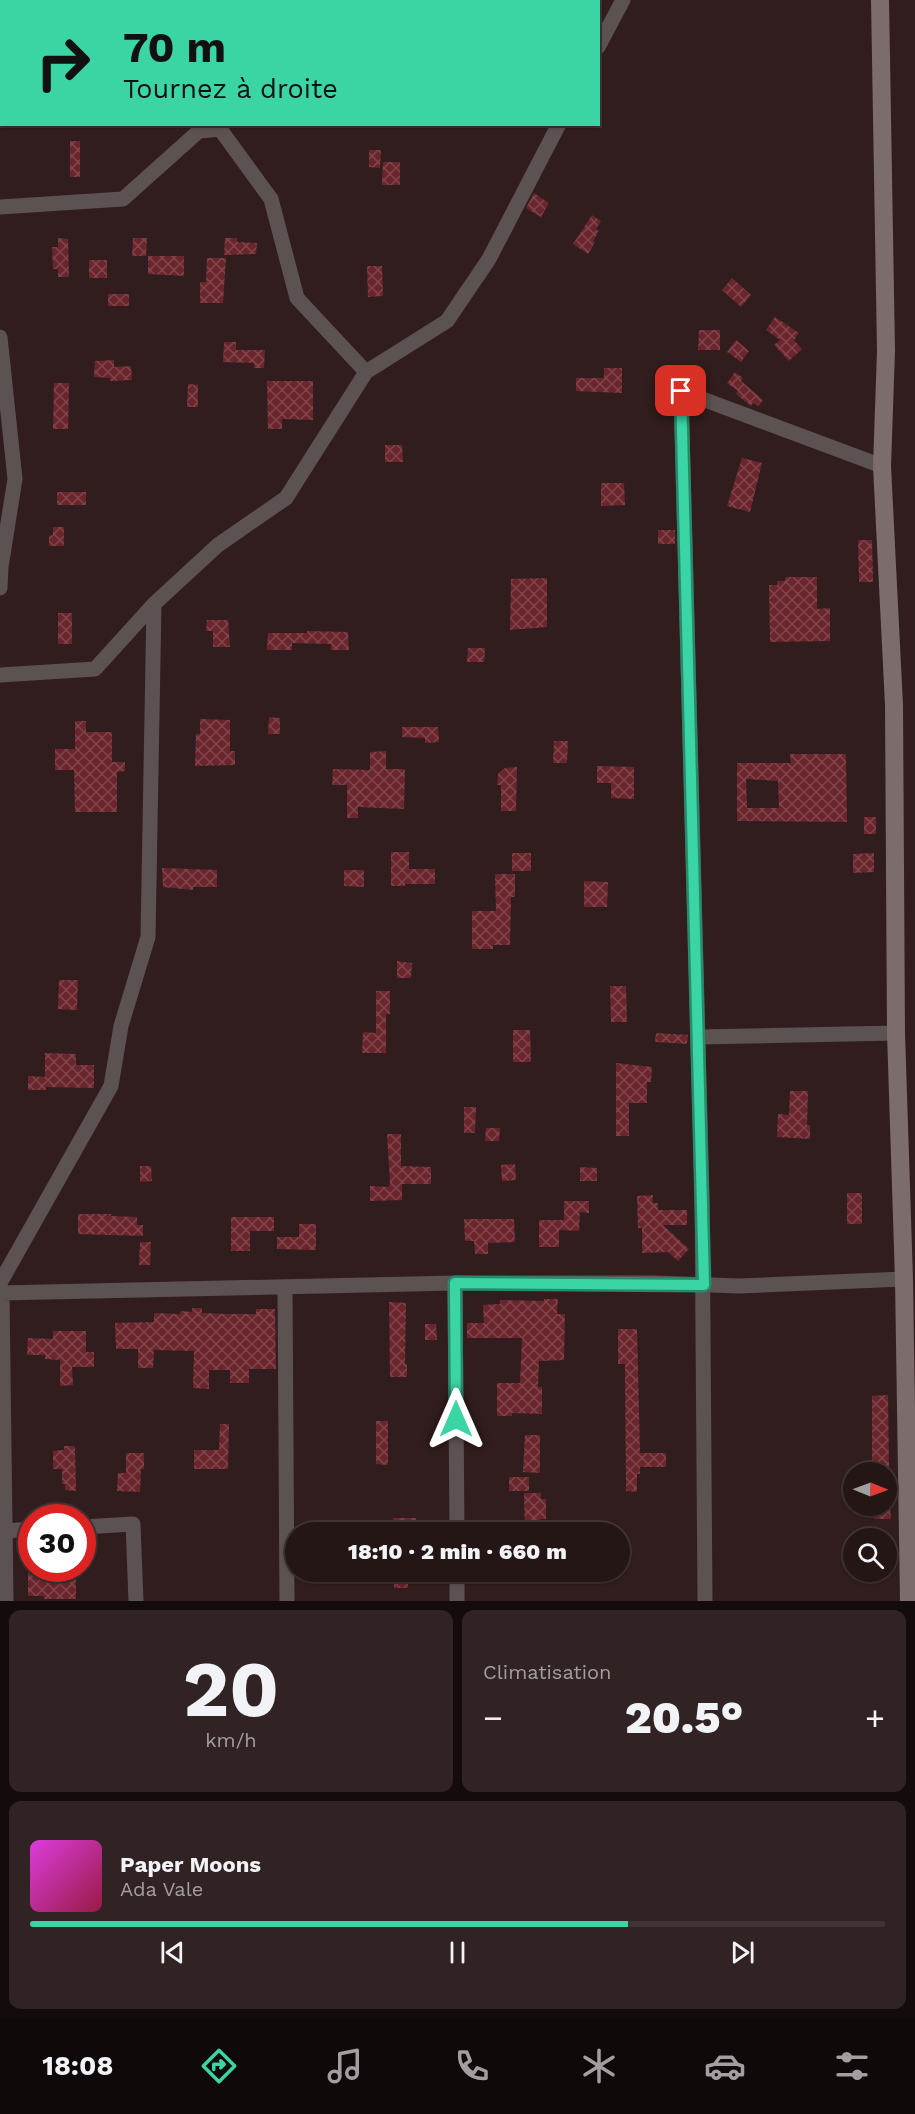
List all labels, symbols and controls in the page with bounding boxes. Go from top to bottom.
text: 70 m [123,23,226,72]
icon: right [24,24,102,102]
text: Tournez à droite [123,73,338,105]
pin [655,365,706,416]
icon: arrive [664,374,697,407]
position arrow [424,1387,488,1451]
north arrow [843,1462,897,1516]
map controls [843,1462,897,1582]
speed limit sign: 30 [18,1504,96,1582]
button: search [843,1528,897,1582]
text: 18:10 · 2 min · 660 m [348,1539,567,1564]
text: 20 [183,1643,279,1735]
text: Climatisation [483,1660,611,1684]
text: 20.5° [625,1691,743,1744]
text: − [483,1698,503,1737]
text: + [865,1698,885,1737]
text: km/h [205,1728,257,1752]
text: Paper Moons [120,1852,261,1877]
text: Ada Vale [120,1877,203,1901]
icon: previous [156,1936,189,1969]
icon: pause [441,1936,474,1969]
icon: next [726,1936,759,1969]
icon: directions [198,2045,240,2087]
icon: music [324,2045,366,2087]
icon: phone [451,2045,493,2087]
icon: climate [578,2045,620,2087]
icon: car [704,2045,746,2087]
icon: filters [831,2045,873,2087]
text: 18:08 [42,2050,113,2082]

